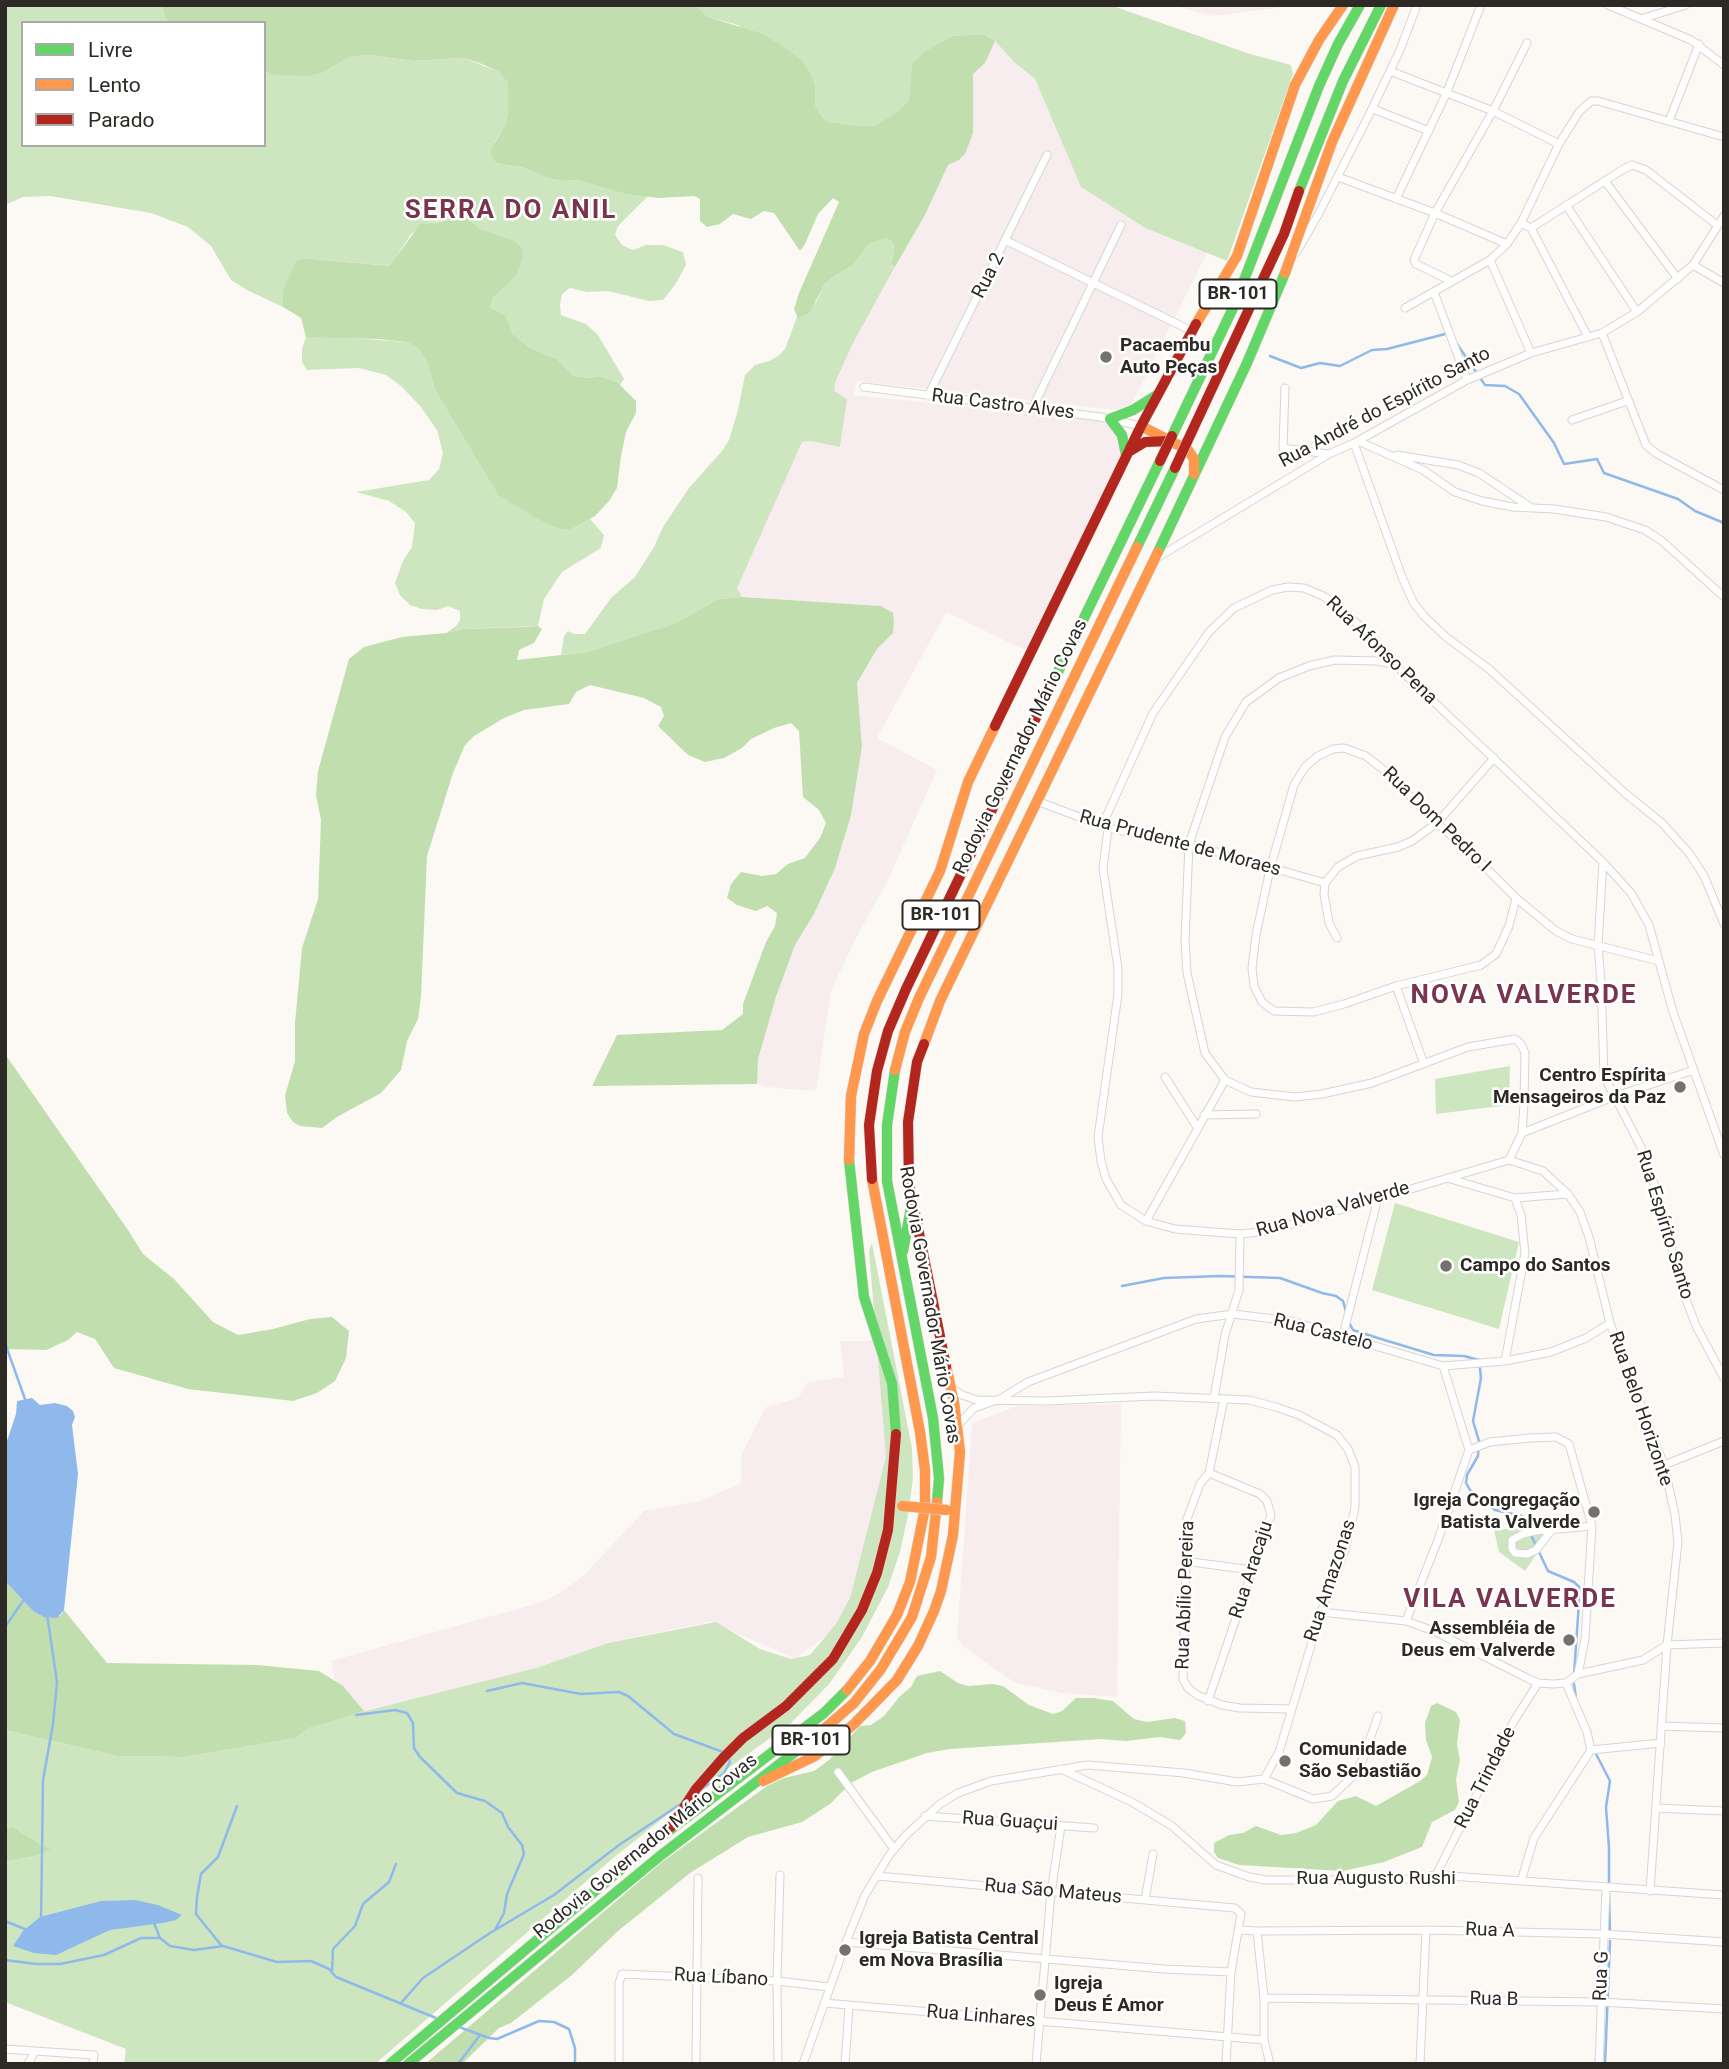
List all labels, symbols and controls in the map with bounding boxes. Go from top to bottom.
legend [21,21,266,147]
text: Livre [88,38,133,62]
text: Lento [88,73,141,97]
text: Parado [88,108,155,132]
district label: SERRA DO ANIL [406,195,616,227]
street label: Rua 2 [968,249,1010,303]
road number: BR-101 [1200,280,1276,308]
place label: Pacaembu Auto Peças [1120,335,1217,379]
street label: Rua André do Espírito Santo [1276,343,1494,473]
marker: Pacaembu Auto Peças [1098,349,1114,365]
street label: Rua Castro Alves [930,385,1076,425]
street label: Rua Afonso Pena [1321,592,1441,710]
street label: Rodovia Governador Mário Covas [949,616,1093,878]
street label: Rua Dom Pedro I [1377,763,1495,877]
street label: Rua Prudente de Moraes [1077,806,1283,882]
road number: BR-101 [902,900,979,930]
district label: NOVA VALVERDE [1412,980,1636,1012]
place label: Centro Espírita Mensageiros da Paz [1493,1065,1666,1109]
marker: Centro Espírita Mensageiros da Paz [1672,1079,1688,1095]
street label: Rua Espírito Santo [1630,1148,1698,1302]
street label: Rodovia Governador Mário Covas [893,1164,965,1446]
street label: Rua Nova Valverde [1254,1177,1412,1243]
place label: Campo do Santos [1460,1255,1611,1277]
marker: Campo do Santos [1438,1258,1454,1274]
street label: Rua Castelo [1271,1310,1375,1356]
street label: Rua Belo Horizonte [1603,1329,1677,1489]
place label: Igreja Congregação Batista Valverde [1413,1490,1580,1534]
marker: Igreja Congregação Batista Valverde [1586,1504,1602,1520]
street label: Rua Amazonas [1300,1517,1362,1645]
street label: Rua Aracaju [1226,1518,1278,1622]
street label: Rua Abílio Pereira [1172,1520,1200,1670]
district label: VILA VALVERDE [1405,1584,1615,1616]
place label: Assembléia de Deus em Valverde [1401,1618,1555,1662]
marker: Assembléia de Deus em Valverde [1561,1632,1577,1648]
street label: Rua Trindade [1451,1723,1521,1833]
road number: BR-101 [772,1726,850,1755]
place label: Comunidade São Sebastião [1299,1739,1421,1783]
street label: Rodovia Governador Mário Covas [529,1750,763,1944]
marker: Comunidade São Sebastião [1277,1753,1293,1769]
street label: Rua Guaçui [961,1807,1059,1837]
street label: Rua Augusto Rushi [1296,1868,1456,1890]
street label: Rua São Mateus [983,1875,1123,1909]
street label: Rua A [1465,1919,1515,1943]
place label: Igreja Batista Central em Nova Brasília [859,1928,1039,1972]
marker: Igreja Batista Central em Nova Brasília [837,1942,853,1958]
street label: Rua G [1590,1951,1614,2001]
street label: Rua Líbano [673,1964,769,1992]
place label: Igreja Deus É Amor [1054,1973,1164,2017]
marker: Igreja Deus É Amor [1032,1987,1048,2003]
street label: Rua B [1469,1988,1519,2012]
street label: Rua Linhares [925,2001,1037,2033]

